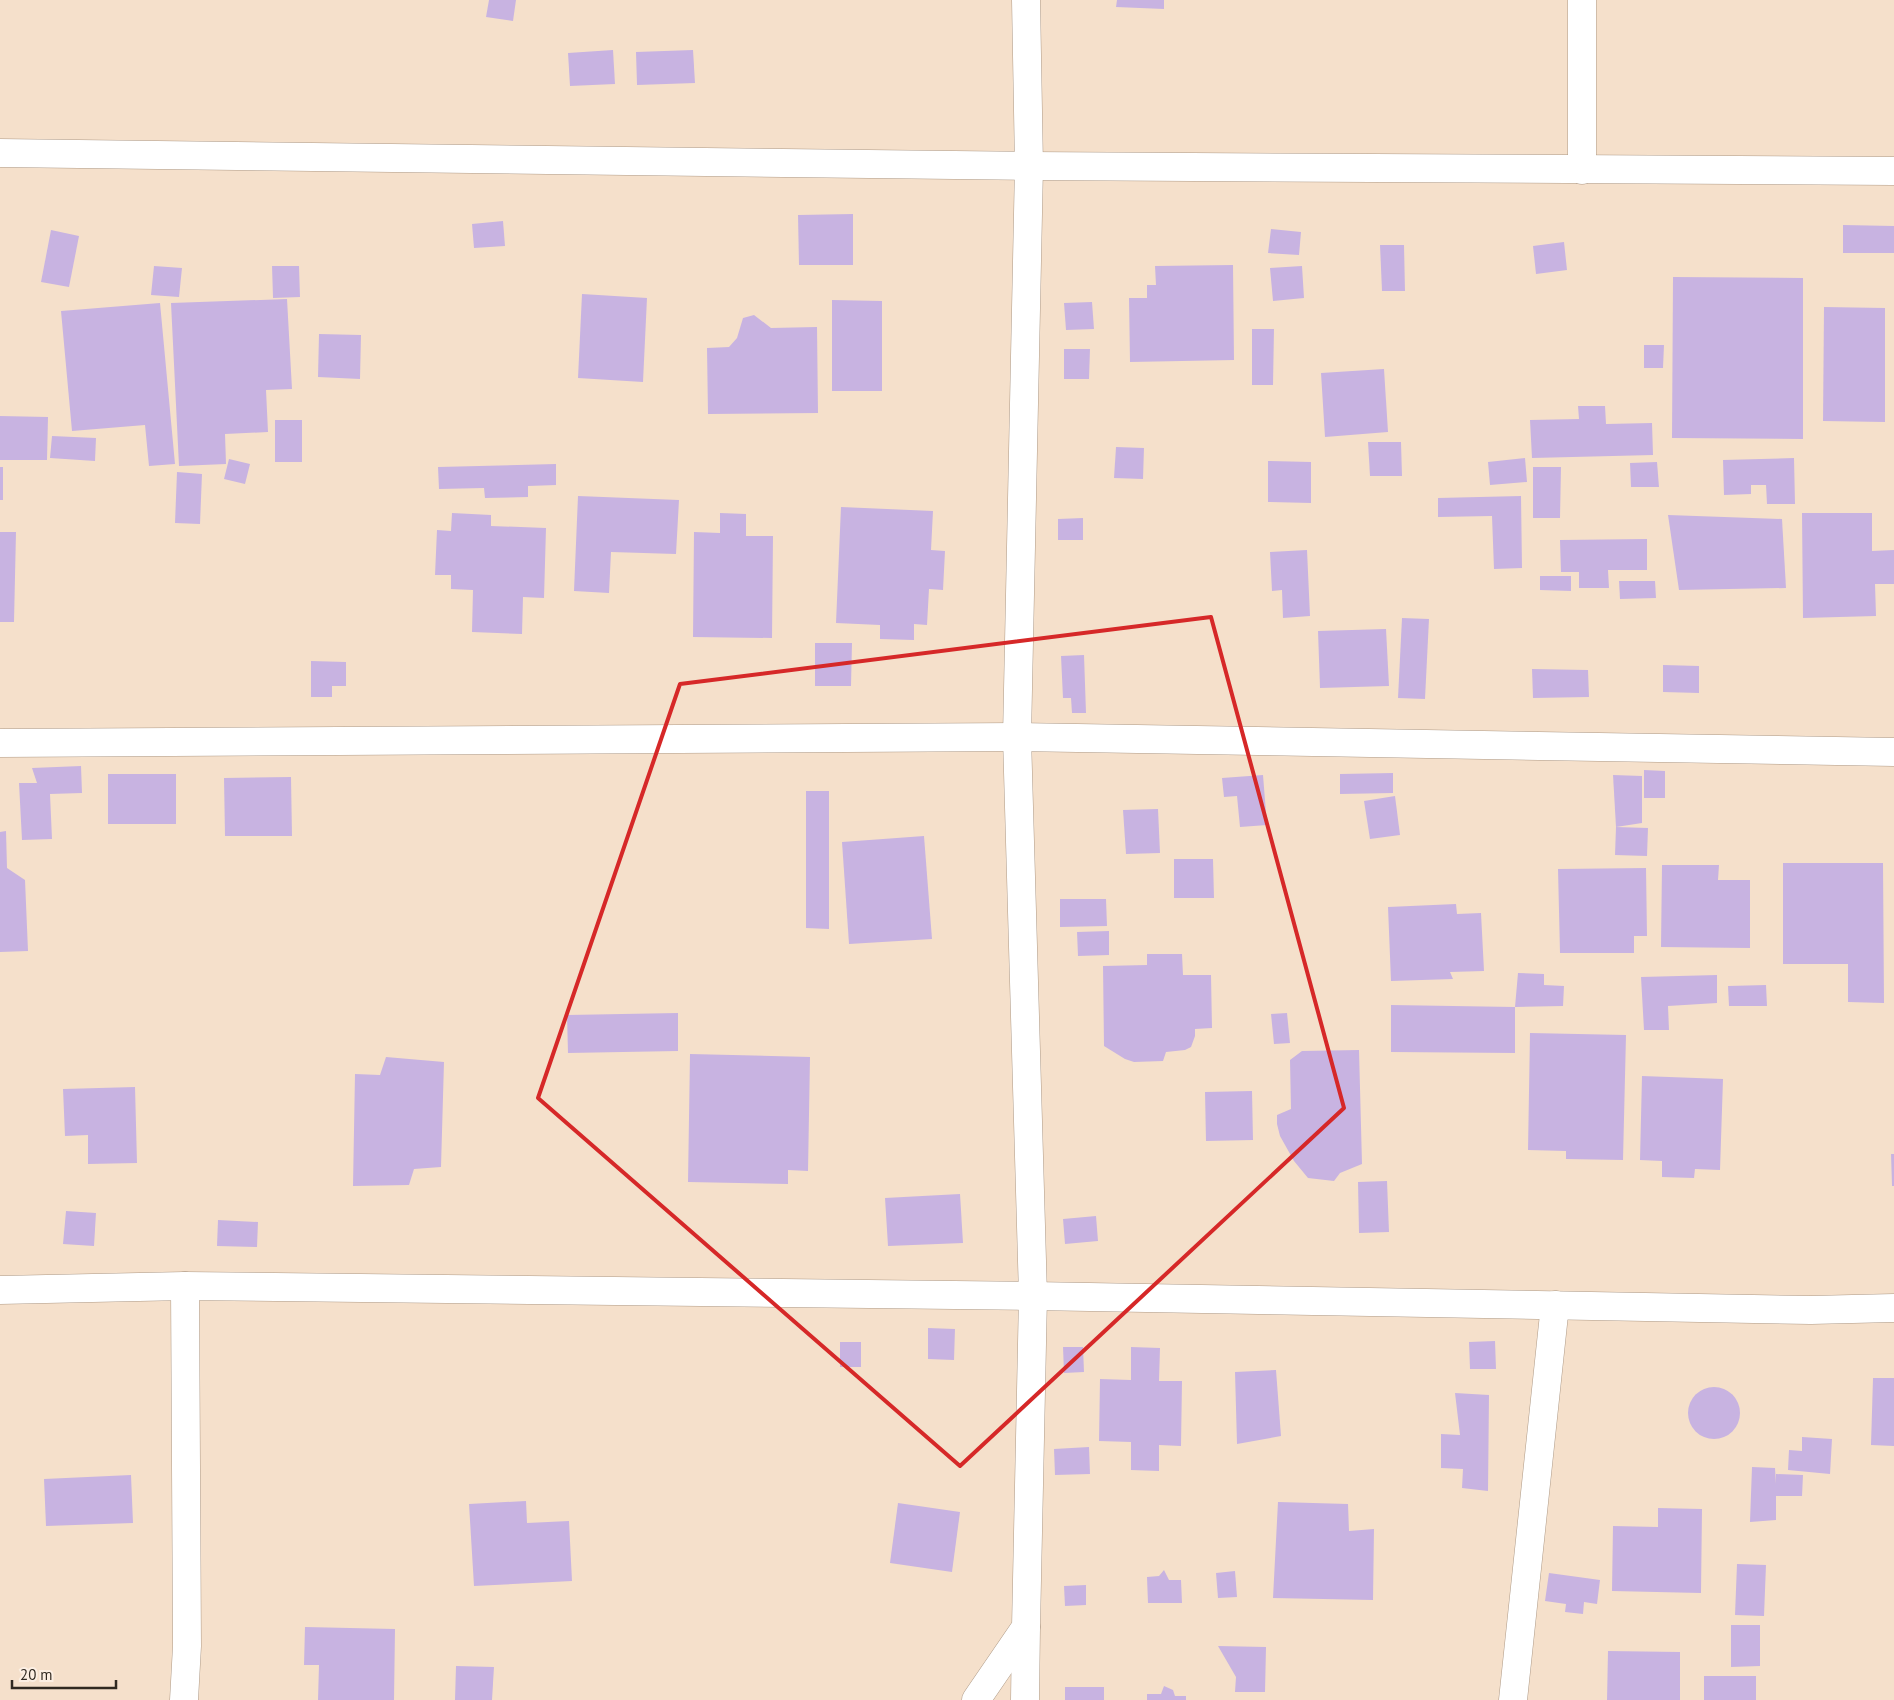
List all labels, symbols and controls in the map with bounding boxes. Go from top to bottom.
scale bar [12,1658,116,1690]
text: 20 m [20,1665,53,1684]

